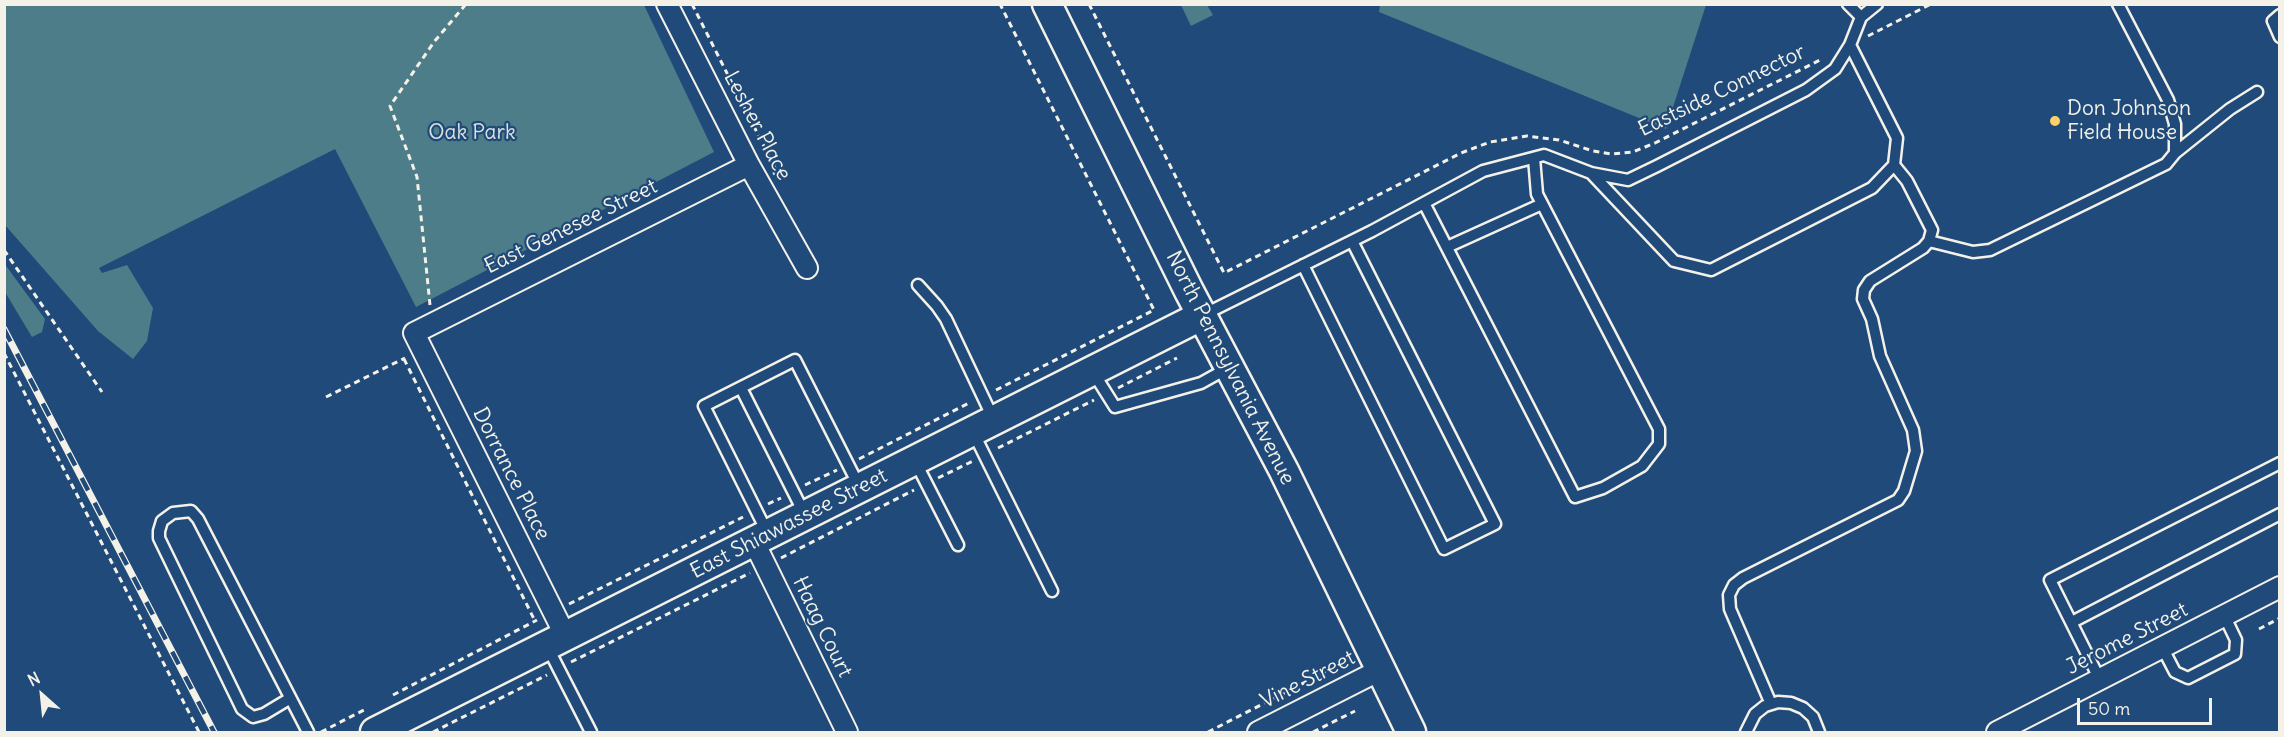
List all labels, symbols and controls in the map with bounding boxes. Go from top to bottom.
street label: Eastside Connector [1634,40,1810,142]
street label: Lesher Place [718,67,796,185]
place label: Don Johnson Field House [2067,96,2191,146]
marker: Don Johnson Field House [2048,114,2062,128]
park label: Oak Park [428,120,516,146]
street label: East Genesee Street [481,174,661,280]
street label: North Pennsylvania Avenue [1160,247,1300,489]
street label: Dorrance Place [467,404,555,544]
street label: East Shiawassee Street [686,463,892,585]
street label: Haag Court [787,573,857,681]
street label: Jerome Street [2062,598,2192,680]
street label: Vine Street [1257,646,1359,714]
north arrow [12,665,72,725]
text: N [24,668,43,690]
scale bar [2080,686,2215,724]
text: 50 m [2088,697,2130,720]

